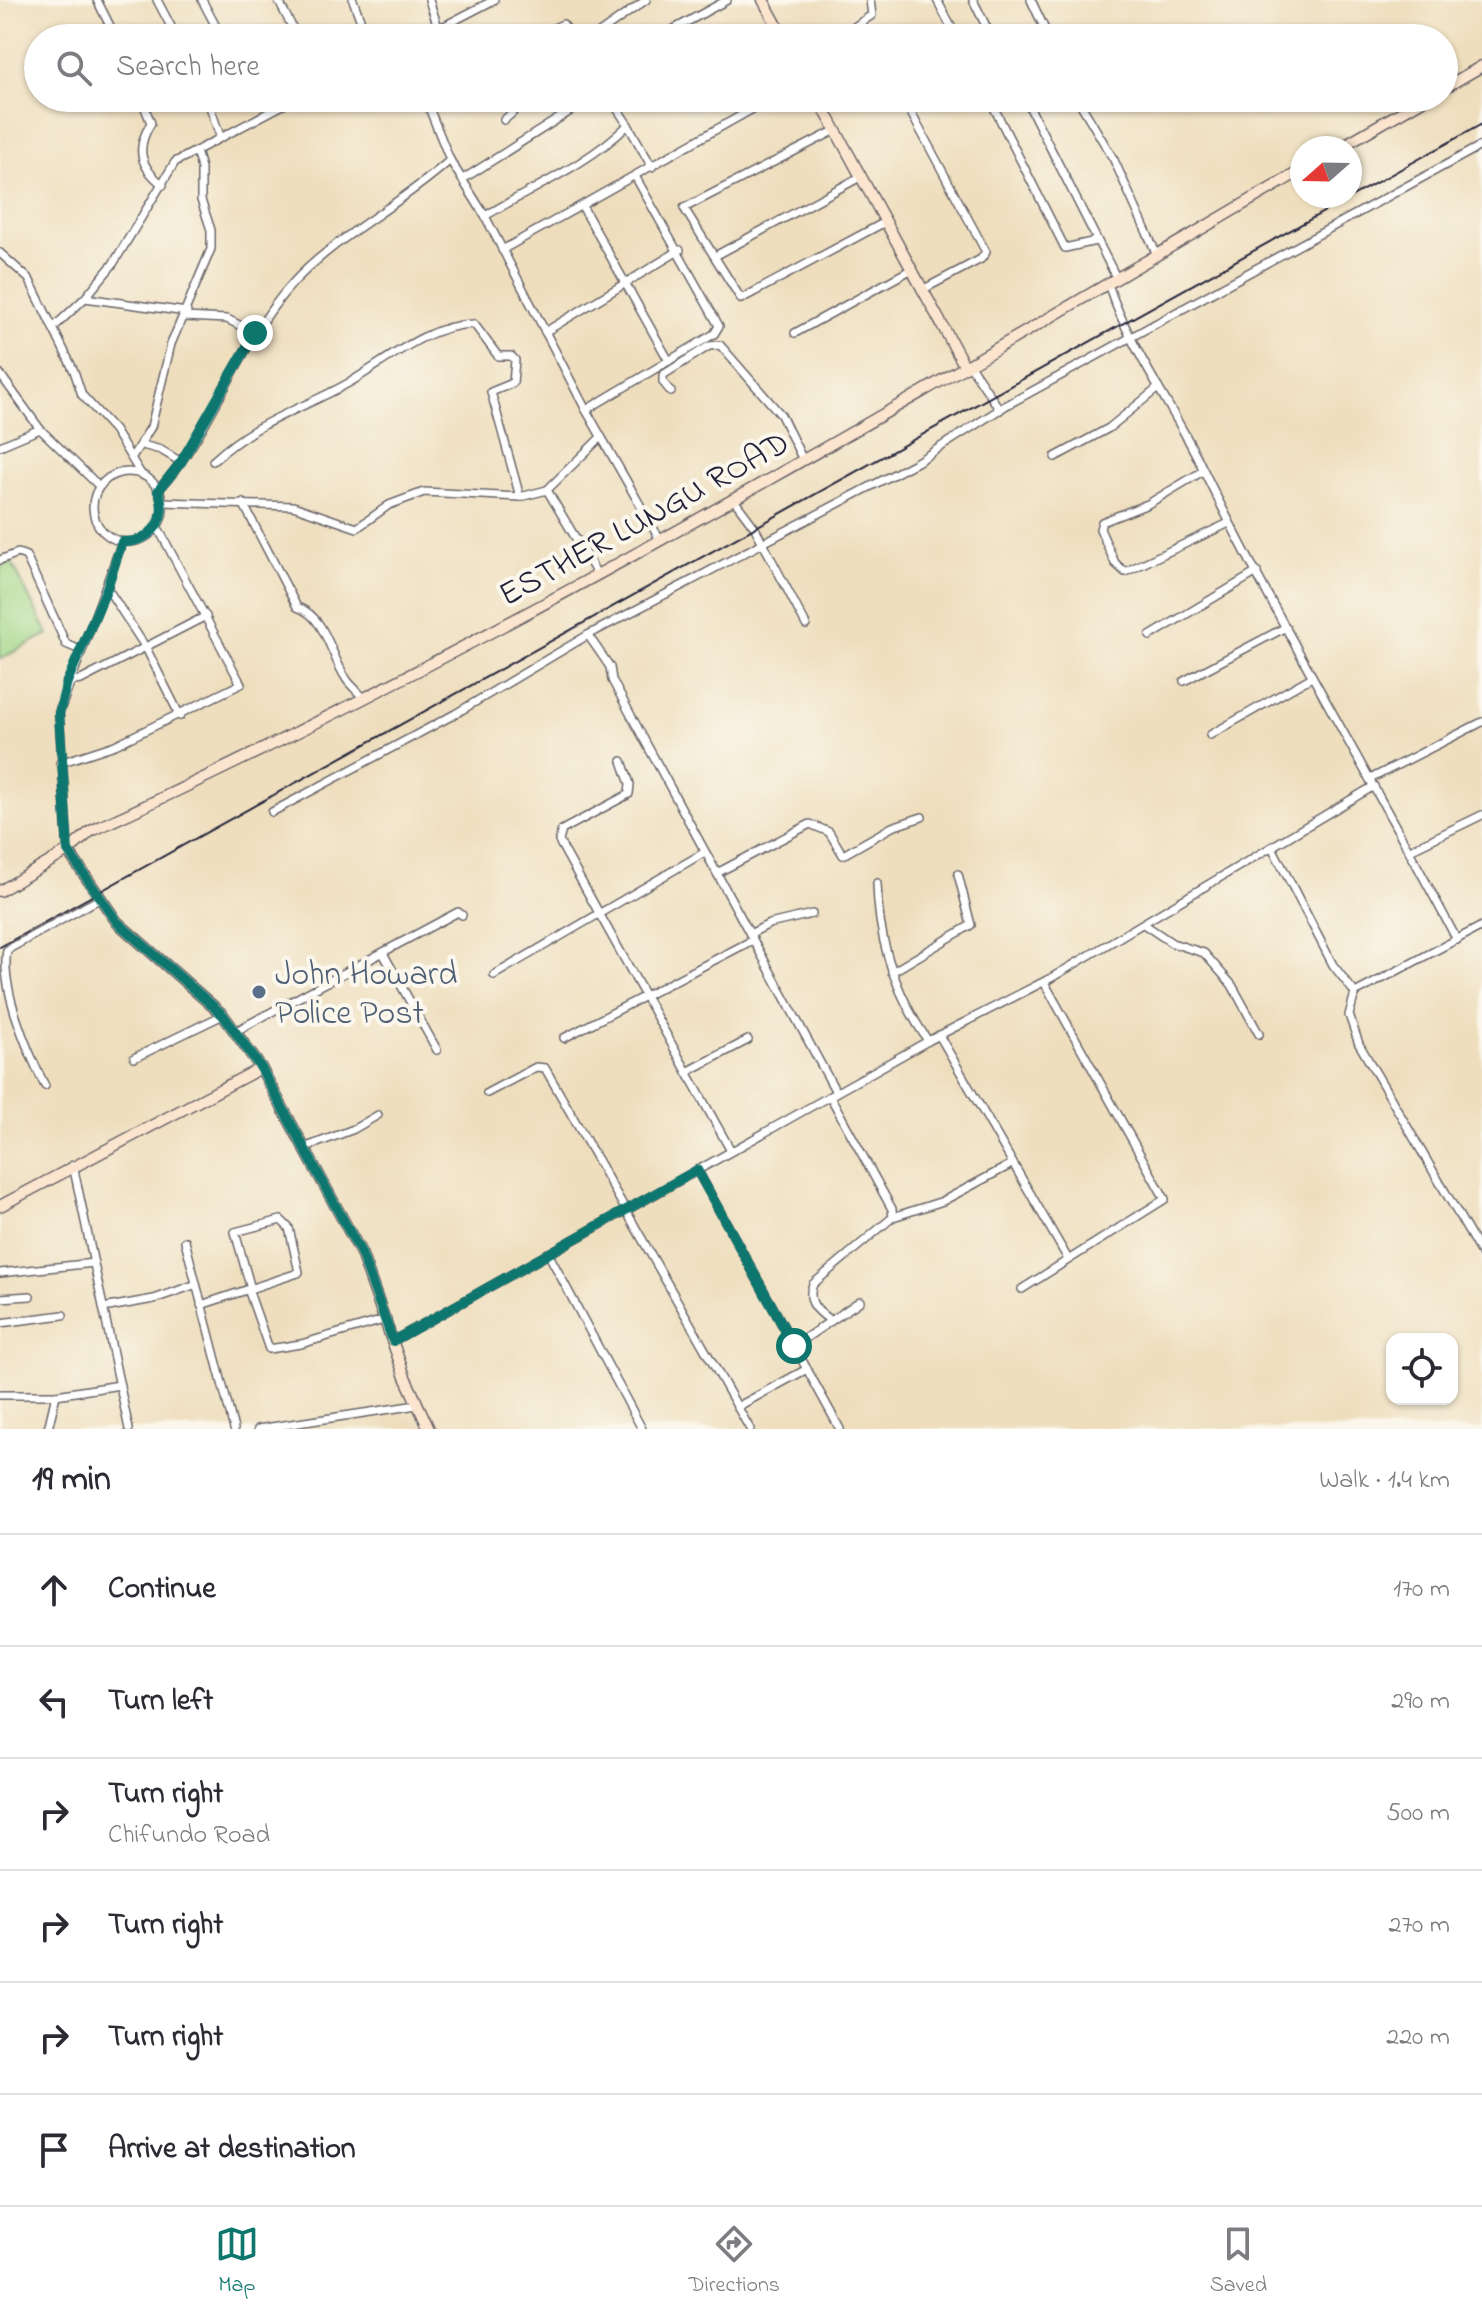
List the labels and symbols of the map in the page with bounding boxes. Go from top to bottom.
north arrow [1290,136,1362,208]
route end [237,315,273,351]
street label: ESTHER LUNGU ROAD [491,420,799,621]
place label: John Howard Police Post [275,951,457,1040]
marker: John Howard Police Post [250,983,268,1001]
route start [776,1328,812,1364]

